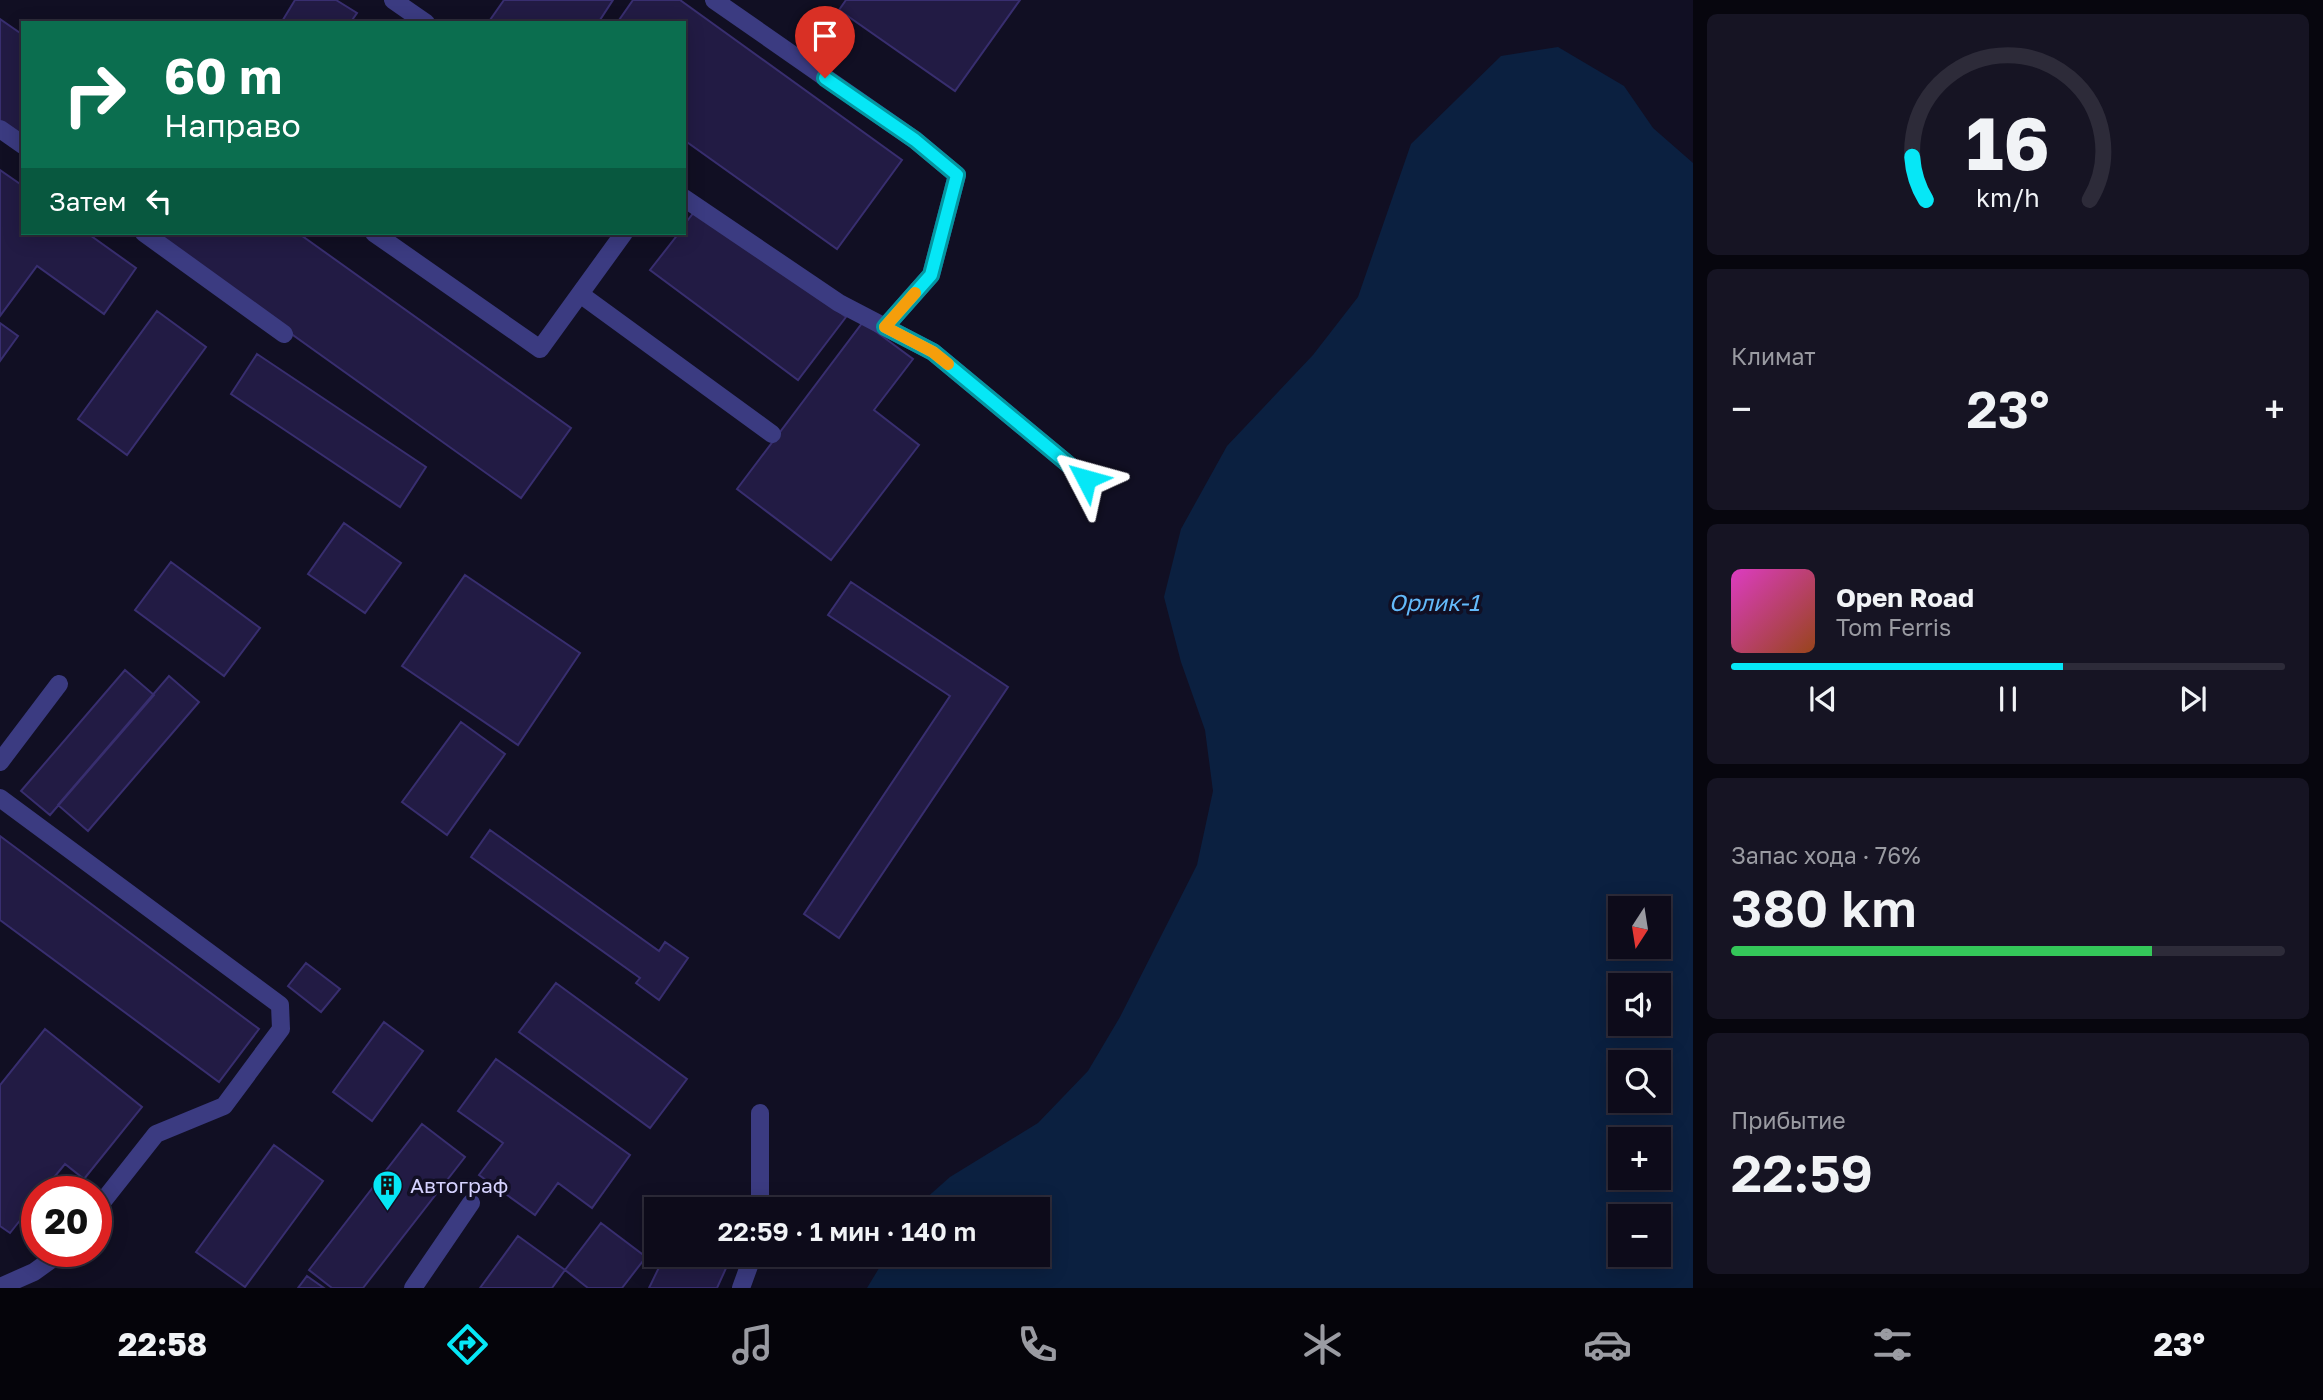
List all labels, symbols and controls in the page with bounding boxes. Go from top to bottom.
pin [795,6,855,78]
icon: arrive [806,17,844,55]
text: 60 m [164,46,282,105]
icon: right [49,49,140,140]
text: 16 [1966,100,2050,187]
text: Направо [164,106,301,144]
icon: left [140,182,178,220]
text: km/h [1976,182,2040,213]
text: Затем [49,186,126,217]
text: Климат [1731,342,1816,370]
text: 23° [1967,377,2049,439]
text: − [1731,386,1752,431]
text: + [2264,386,2285,431]
position arrow [1049,442,1123,516]
text: Open Road [1836,582,1974,613]
water label: Орлик-1 [1389,588,1480,616]
text: Tom Ferris [1836,613,1951,641]
icon: previous [1804,680,1842,718]
icon: pause [1989,680,2027,718]
icon: next [2174,680,2212,718]
text: Запас хода · 76% [1731,841,1921,869]
text: 380 km [1731,876,1917,938]
north arrow [1608,896,1671,959]
map controls [1608,896,1671,1267]
button: sound [1608,973,1671,1036]
button: search [1608,1050,1671,1113]
text: Прибытие [1731,1106,1846,1134]
button: + [1608,1127,1671,1190]
text: 22:59 [1731,1141,1873,1203]
building icon: Автограф [370,1169,404,1213]
place label: Автограф [410,1172,508,1198]
speed limit sign: 20 [21,1176,112,1267]
button: − [1608,1204,1671,1267]
text: 22:59 · 1 мин · 140 m [718,1216,976,1247]
icon: directions [443,1320,492,1369]
icon: music [728,1320,777,1369]
icon: phone [1013,1320,1062,1369]
icon: climate [1298,1320,1347,1369]
icon: car [1583,1320,1632,1369]
icon: filters [1868,1320,1917,1369]
text: 22:58 [118,1325,207,1363]
text: 23° [2153,1325,2205,1363]

